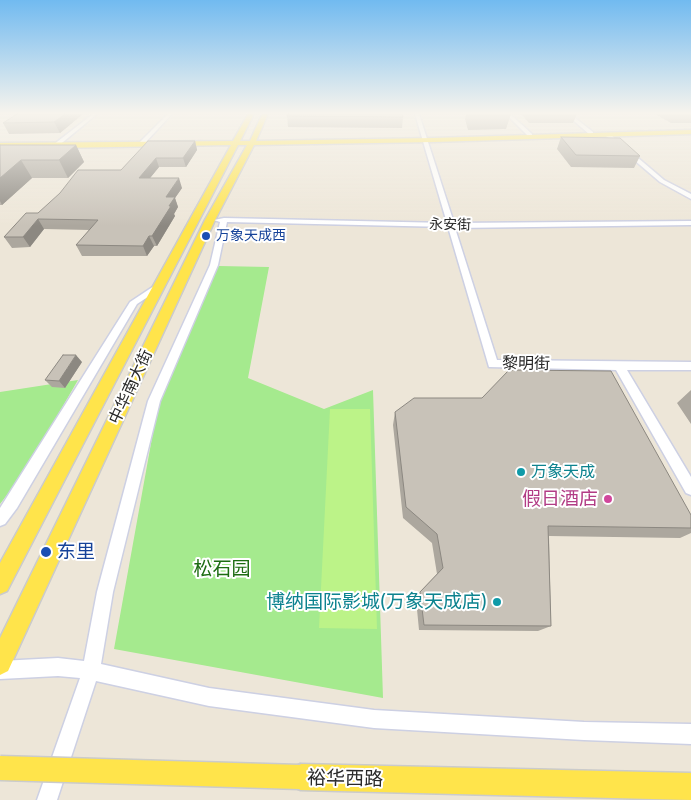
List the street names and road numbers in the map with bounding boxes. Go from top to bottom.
street label: 永安街 [429,216,471,234]
street label: 中华南大街 [105,347,157,427]
street label: 黎明街 [502,354,550,374]
street label: 裕华西路 [307,767,383,791]

